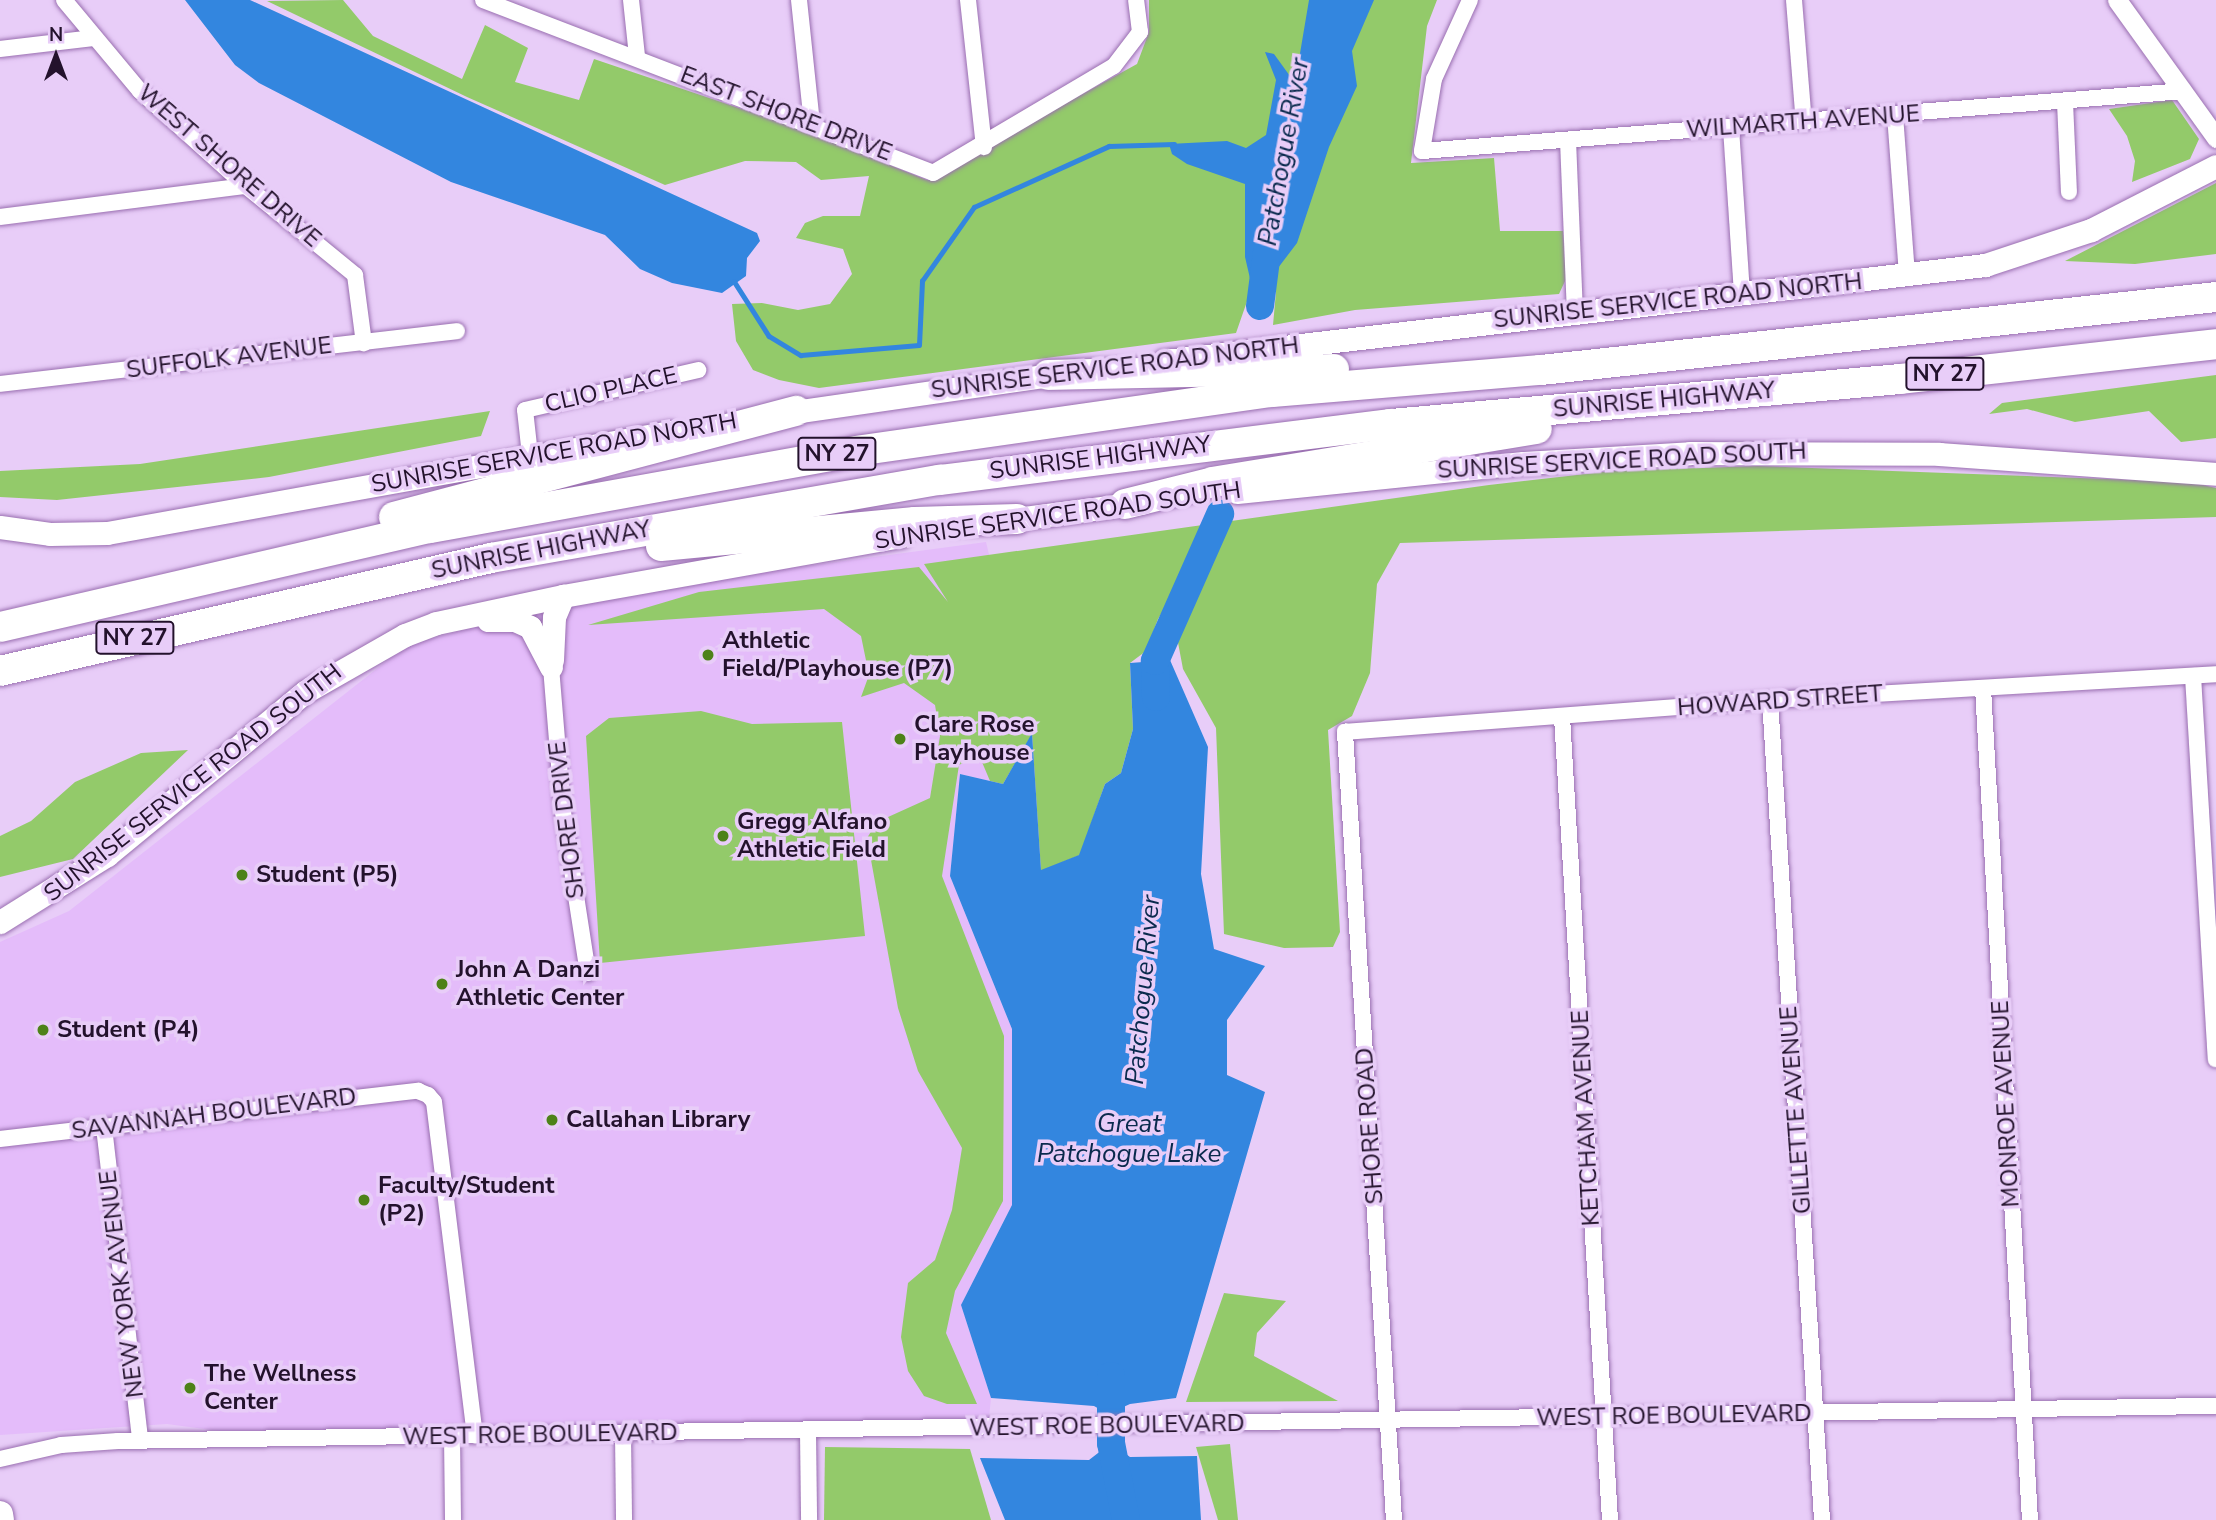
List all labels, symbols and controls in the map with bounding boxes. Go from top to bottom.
north arrow [21,21,91,91]
text: N [49,22,63,48]
water label: Patchogue River [1252,56,1316,248]
street label: EAST SHORE DRIVE [676,60,896,168]
street label: WEST SHORE DRIVE [131,79,327,253]
street label: WILMARTH AVENUE [1685,99,1921,145]
street label: SUNRISE SERVICE ROAD NORTH [1492,267,1864,335]
street label: SUFFOLK AVENUE [125,331,333,385]
street label: SUNRISE SERVICE ROAD NORTH [929,331,1301,405]
road number: NY 27 [1905,354,1985,394]
street label: CLIO PLACE [542,361,680,419]
street label: SUNRISE HIGHWAY [1552,376,1776,424]
street label: SUNRISE SERVICE ROAD NORTH [369,407,739,499]
street label: SUNRISE HIGHWAY [988,430,1212,486]
road number: NY 27 [797,435,877,474]
street label: SUNRISE SERVICE ROAD SOUTH [1437,437,1807,485]
street label: SUNRISE SERVICE ROAD SOUTH [873,476,1243,556]
street label: SUNRISE HIGHWAY [429,515,653,585]
road number: NY 27 [95,618,175,658]
place label: Athletic Field/Playhouse (P7) [722,627,953,683]
marker: Athletic Field/Playhouse (P7) [700,647,716,663]
street label: SUNRISE SERVICE ROAD SOUTH [39,658,347,908]
street label: HOWARD STREET [1676,679,1884,723]
place label: Clare Rose Playhouse [914,711,1034,767]
marker: Clare Rose Playhouse [892,731,908,747]
street label: SHORE DRIVE [543,740,591,900]
place label: Gregg Alfano Athletic Field [737,808,887,864]
marker: Gregg Alfano Athletic Field [715,828,731,844]
place label: Student (P5) [256,861,399,889]
marker: Student (P5) [234,867,250,883]
water label: Patchogue River [1119,894,1167,1086]
place label: John A Danzi Athletic Center [456,956,624,1012]
marker: John A Danzi Athletic Center [434,976,450,992]
street label: MONROE AVENUE [1986,1000,2026,1208]
street label: GILLETTE AVENUE [1774,1005,1818,1215]
street label: KETCHAM AVENUE [1566,1009,1606,1227]
place label: Student (P4) [57,1016,200,1044]
marker: Student (P4) [35,1022,51,1038]
street label: SHORE ROAD [1350,1047,1390,1205]
street label: SAVANNAH BOULEVARD [70,1082,358,1146]
place label: Callahan Library [566,1106,750,1134]
water label: Great Patchogue Lake [1037,1108,1221,1170]
marker: Callahan Library [544,1112,560,1128]
street label: NEW YORK AVENUE [94,1169,150,1399]
place label: Faculty/Student (P2) [378,1172,554,1228]
marker: Faculty/Student (P2) [356,1192,372,1208]
place label: The Wellness Center [204,1360,356,1416]
marker: The Wellness Center [182,1380,198,1396]
street label: WEST ROE BOULEVARD [1536,1399,1812,1433]
street label: WEST ROE BOULEVARD [969,1409,1245,1443]
street label: WEST ROE BOULEVARD [402,1418,678,1452]

